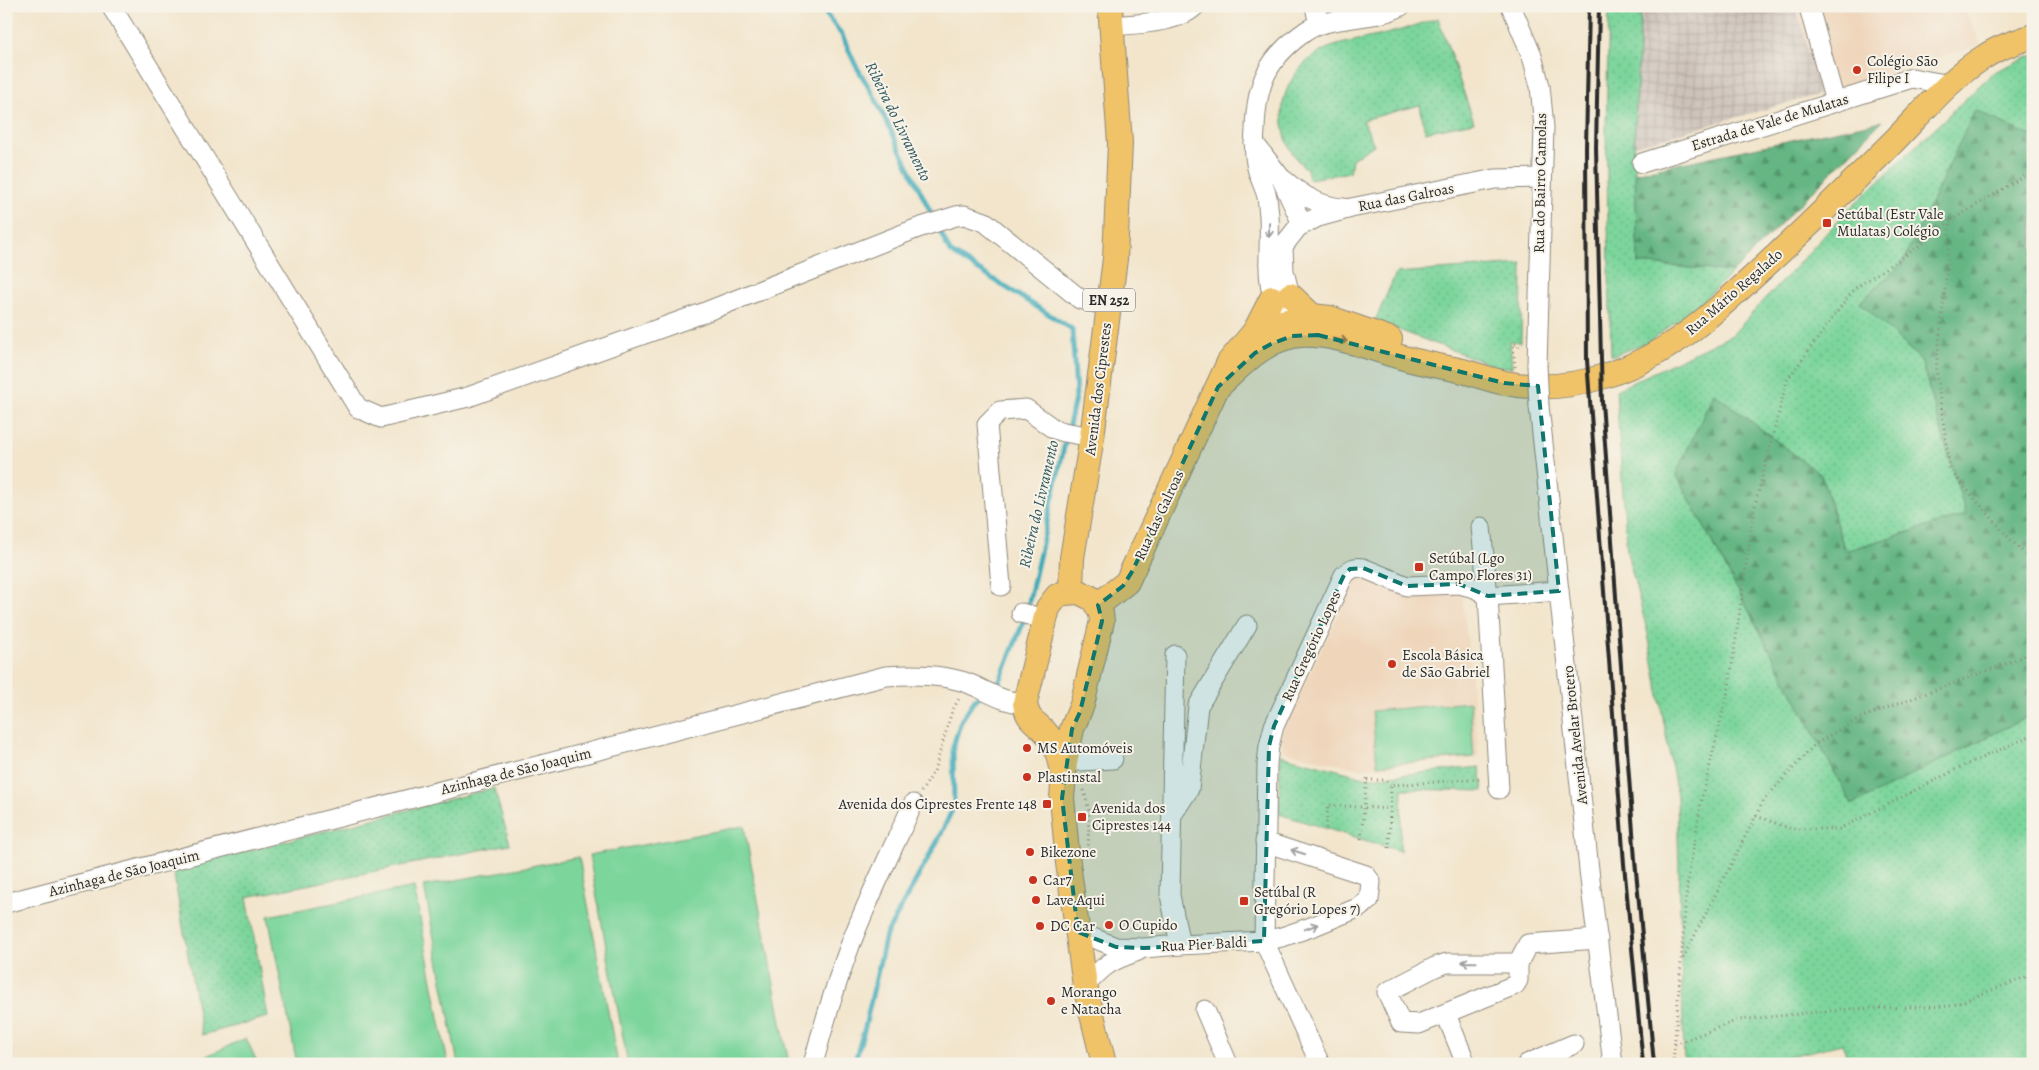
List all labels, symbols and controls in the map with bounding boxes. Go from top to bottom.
place label: Colégio São Filipe I [1867,51,1938,88]
water label: Ribeira do Livramento [860,58,937,185]
marker: Colégio São Filipe I [1851,64,1863,76]
street label: Estrada de Vale de Mulatas [1689,89,1851,155]
street label: Rua do Bairro Camolas [1529,113,1551,253]
street label: Rua das Galroas [1356,178,1456,216]
place label: Setúbal (Estr Vale Mulatas) Colégio [1837,204,1944,241]
marker: Setúbal (Estr Vale Mulatas) Colégio [1821,217,1833,229]
one-way arrow [1264,222,1274,238]
street label: Rua Mário Regalado [1681,244,1787,340]
road number: EN 252 [1083,288,1135,312]
street label: Avenida dos Ciprestes [1080,321,1116,458]
one-way arrow [1332,336,1348,345]
water label: Ribeira do Livramento [1014,438,1064,570]
street label: Rua das Galroas [1129,467,1189,563]
place label: Setúbal (Lgo Campo Flores 31) [1429,548,1532,585]
marker: Setúbal (Lgo Campo Flores 31) [1413,561,1425,573]
street label: Rua Gregório Lopes [1277,587,1345,705]
place label: Escola Básica de São Gabriel [1402,645,1490,682]
marker: Escola Básica de São Gabriel [1386,658,1398,670]
street label: Avenida Avelar Brotero [1558,665,1592,806]
place label: MS Automóveis [1037,738,1133,758]
street label: Azinhaga de São Joaquim [438,742,594,800]
marker: MS Automóveis [1021,742,1033,754]
place label: Plastinstal [1037,767,1101,787]
marker: Plastinstal [1021,771,1033,783]
place label: Avenida dos Ciprestes Frente 148 [837,794,1037,814]
marker: Avenida dos Ciprestes Frente 148 [1041,798,1053,810]
place label: Avenida dos Ciprestes 144 [1091,798,1171,835]
marker: Avenida dos Ciprestes 144 [1076,811,1088,823]
place label: Bikezone [1040,842,1097,862]
street label: Azinhaga de São Joaquim [46,844,202,902]
marker: Bikezone [1024,846,1036,858]
one-way arrow [1290,847,1306,857]
place label: Car7 [1043,870,1072,890]
marker: Car7 [1027,874,1039,886]
place label: Setúbal (R Gregório Lopes 7) [1254,882,1360,919]
place label: Lave Aqui [1046,890,1105,910]
marker: Lave Aqui [1030,894,1042,906]
marker: Setúbal (R Gregório Lopes 7) [1238,895,1250,907]
place label: O Cupido [1119,915,1178,935]
place label: DC Car [1050,916,1095,936]
marker: O Cupido [1103,919,1115,931]
marker: DC Car [1034,920,1046,932]
one-way arrow [1303,922,1318,931]
street label: Rua Pier Baldi [1160,932,1248,956]
one-way arrow [1461,957,1478,967]
place label: Morango e Natacha [1061,982,1121,1019]
marker: Morango e Natacha [1045,995,1057,1007]

